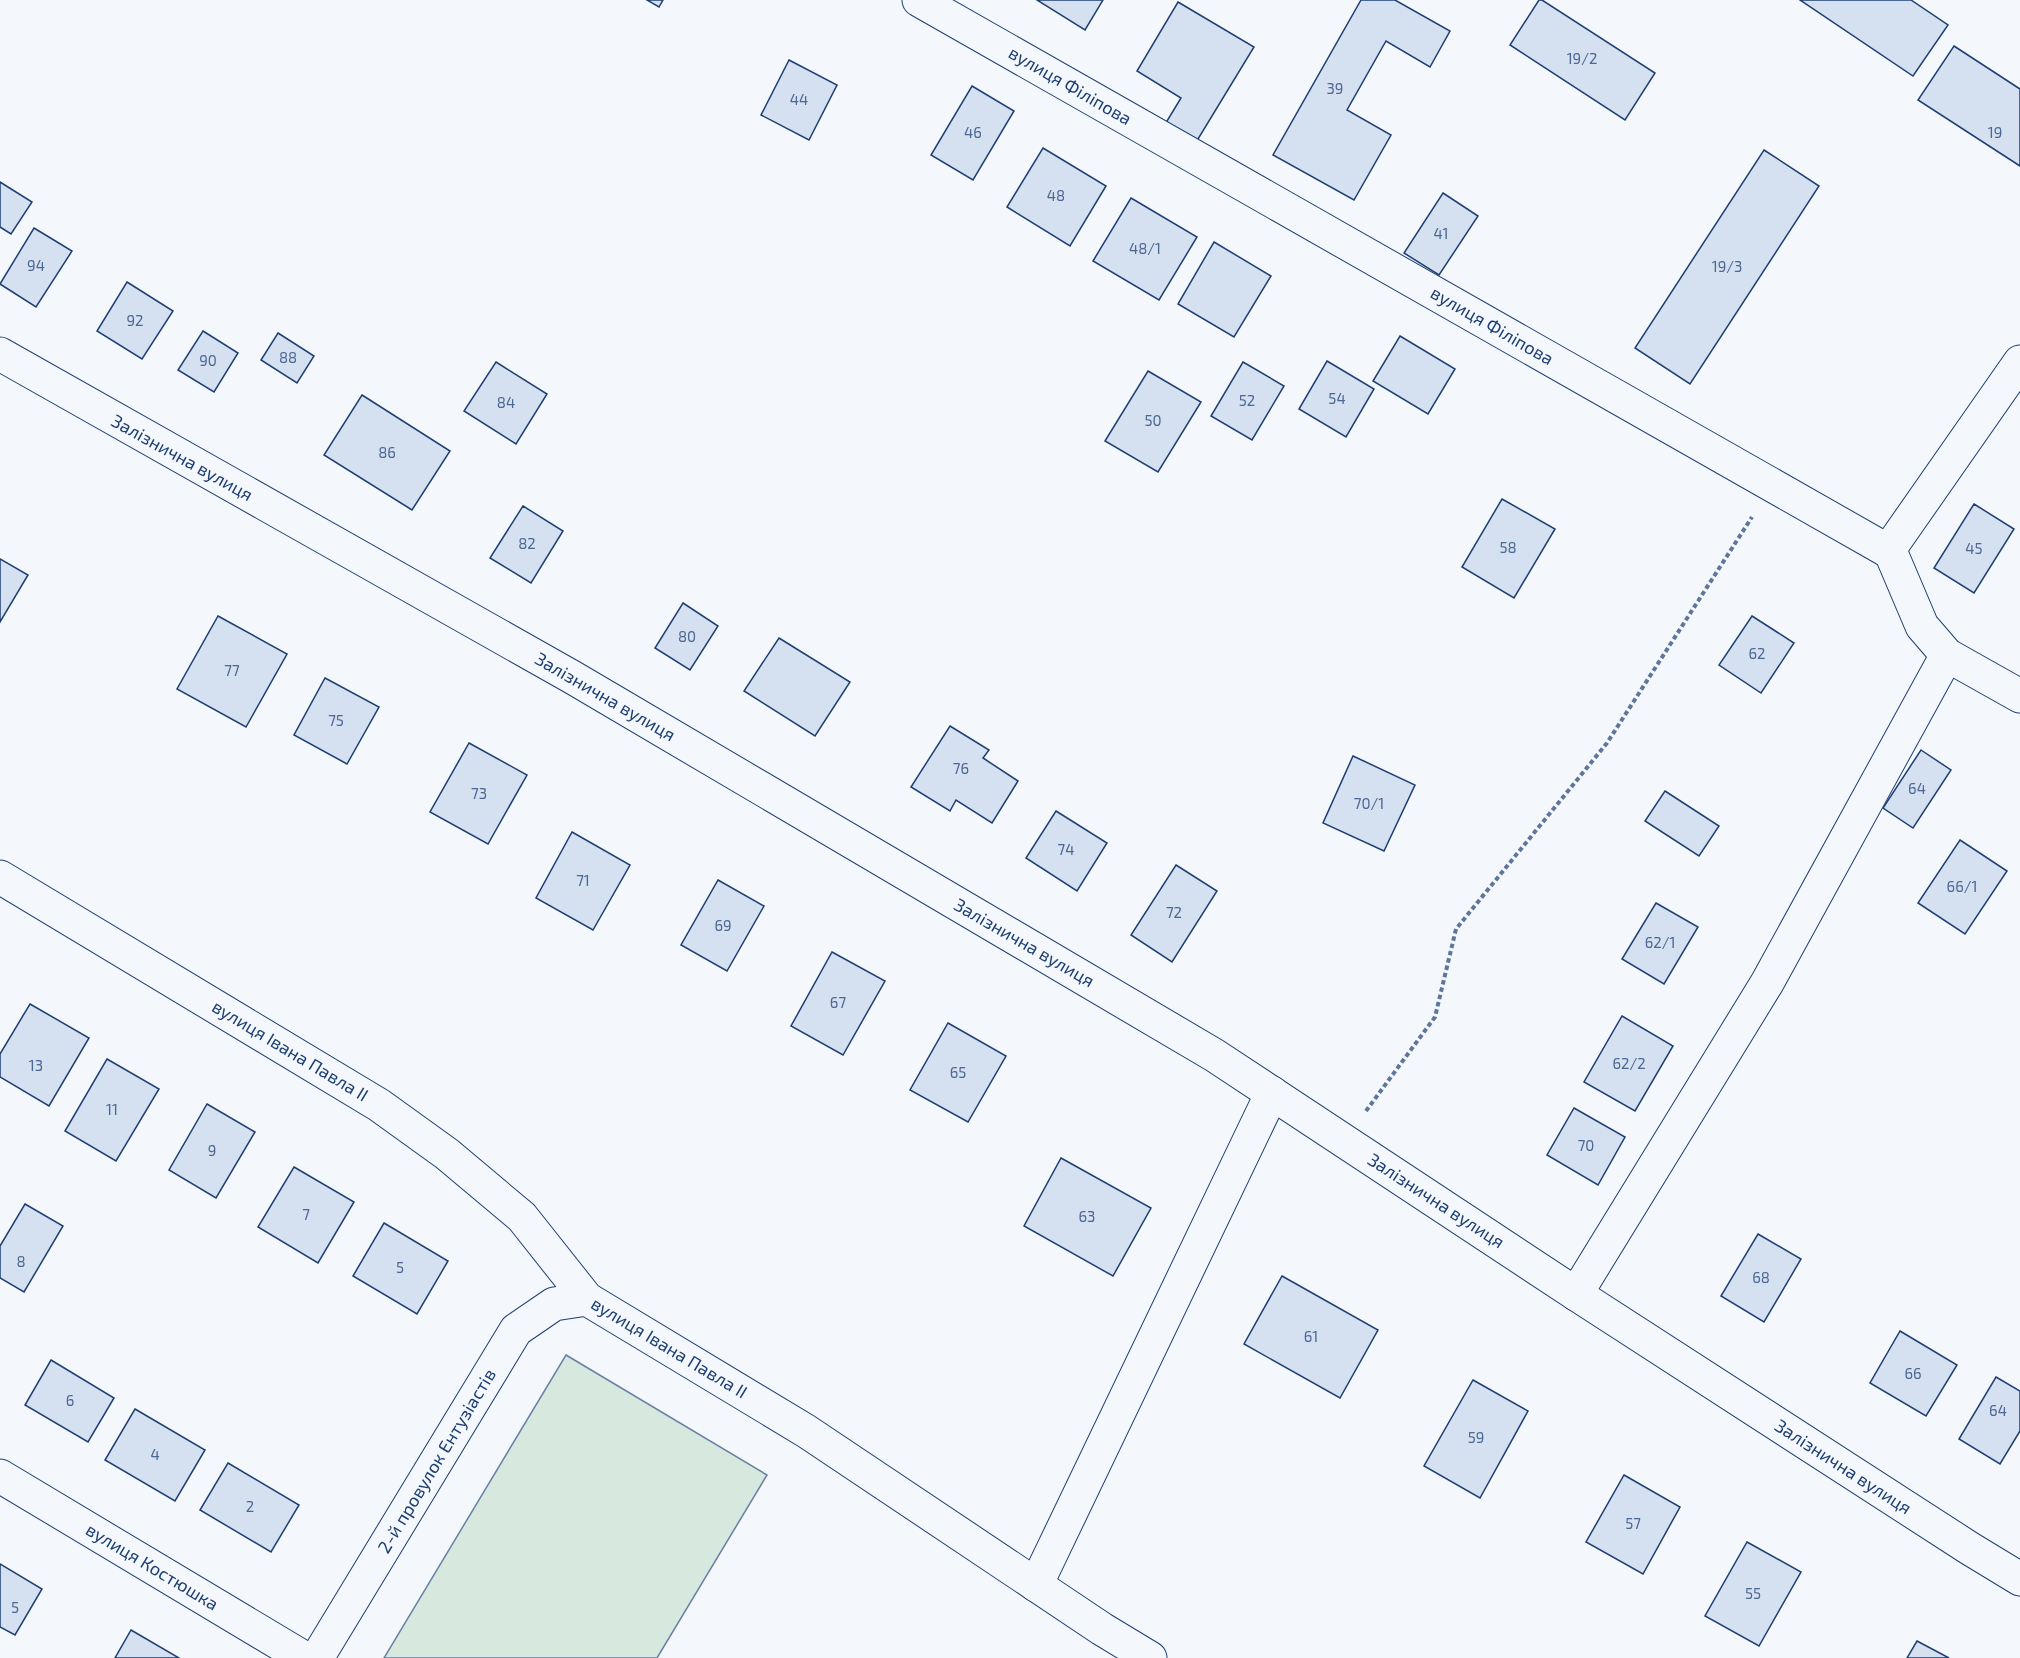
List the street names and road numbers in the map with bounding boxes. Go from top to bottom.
street label: вулиця Філіпова [1005,41,1136,129]
street label: вулиця Філіпова [1427,281,1558,369]
street label: Залізнична вулиця [108,409,257,505]
street label: Залізнична вулиця [531,647,680,745]
street label: Залізнична вулиця [950,893,1099,991]
street label: вулиця Івана Павла II [208,995,373,1106]
street label: Залізнична вулиця [1364,1148,1509,1253]
street label: вулиця Івана Павла II [587,1292,752,1403]
street label: 2-й провулок Ентузіастів [372,1364,500,1557]
street label: Залізнична вулиця [1771,1414,1916,1519]
street label: вулиця Костюшка [82,1518,223,1614]

